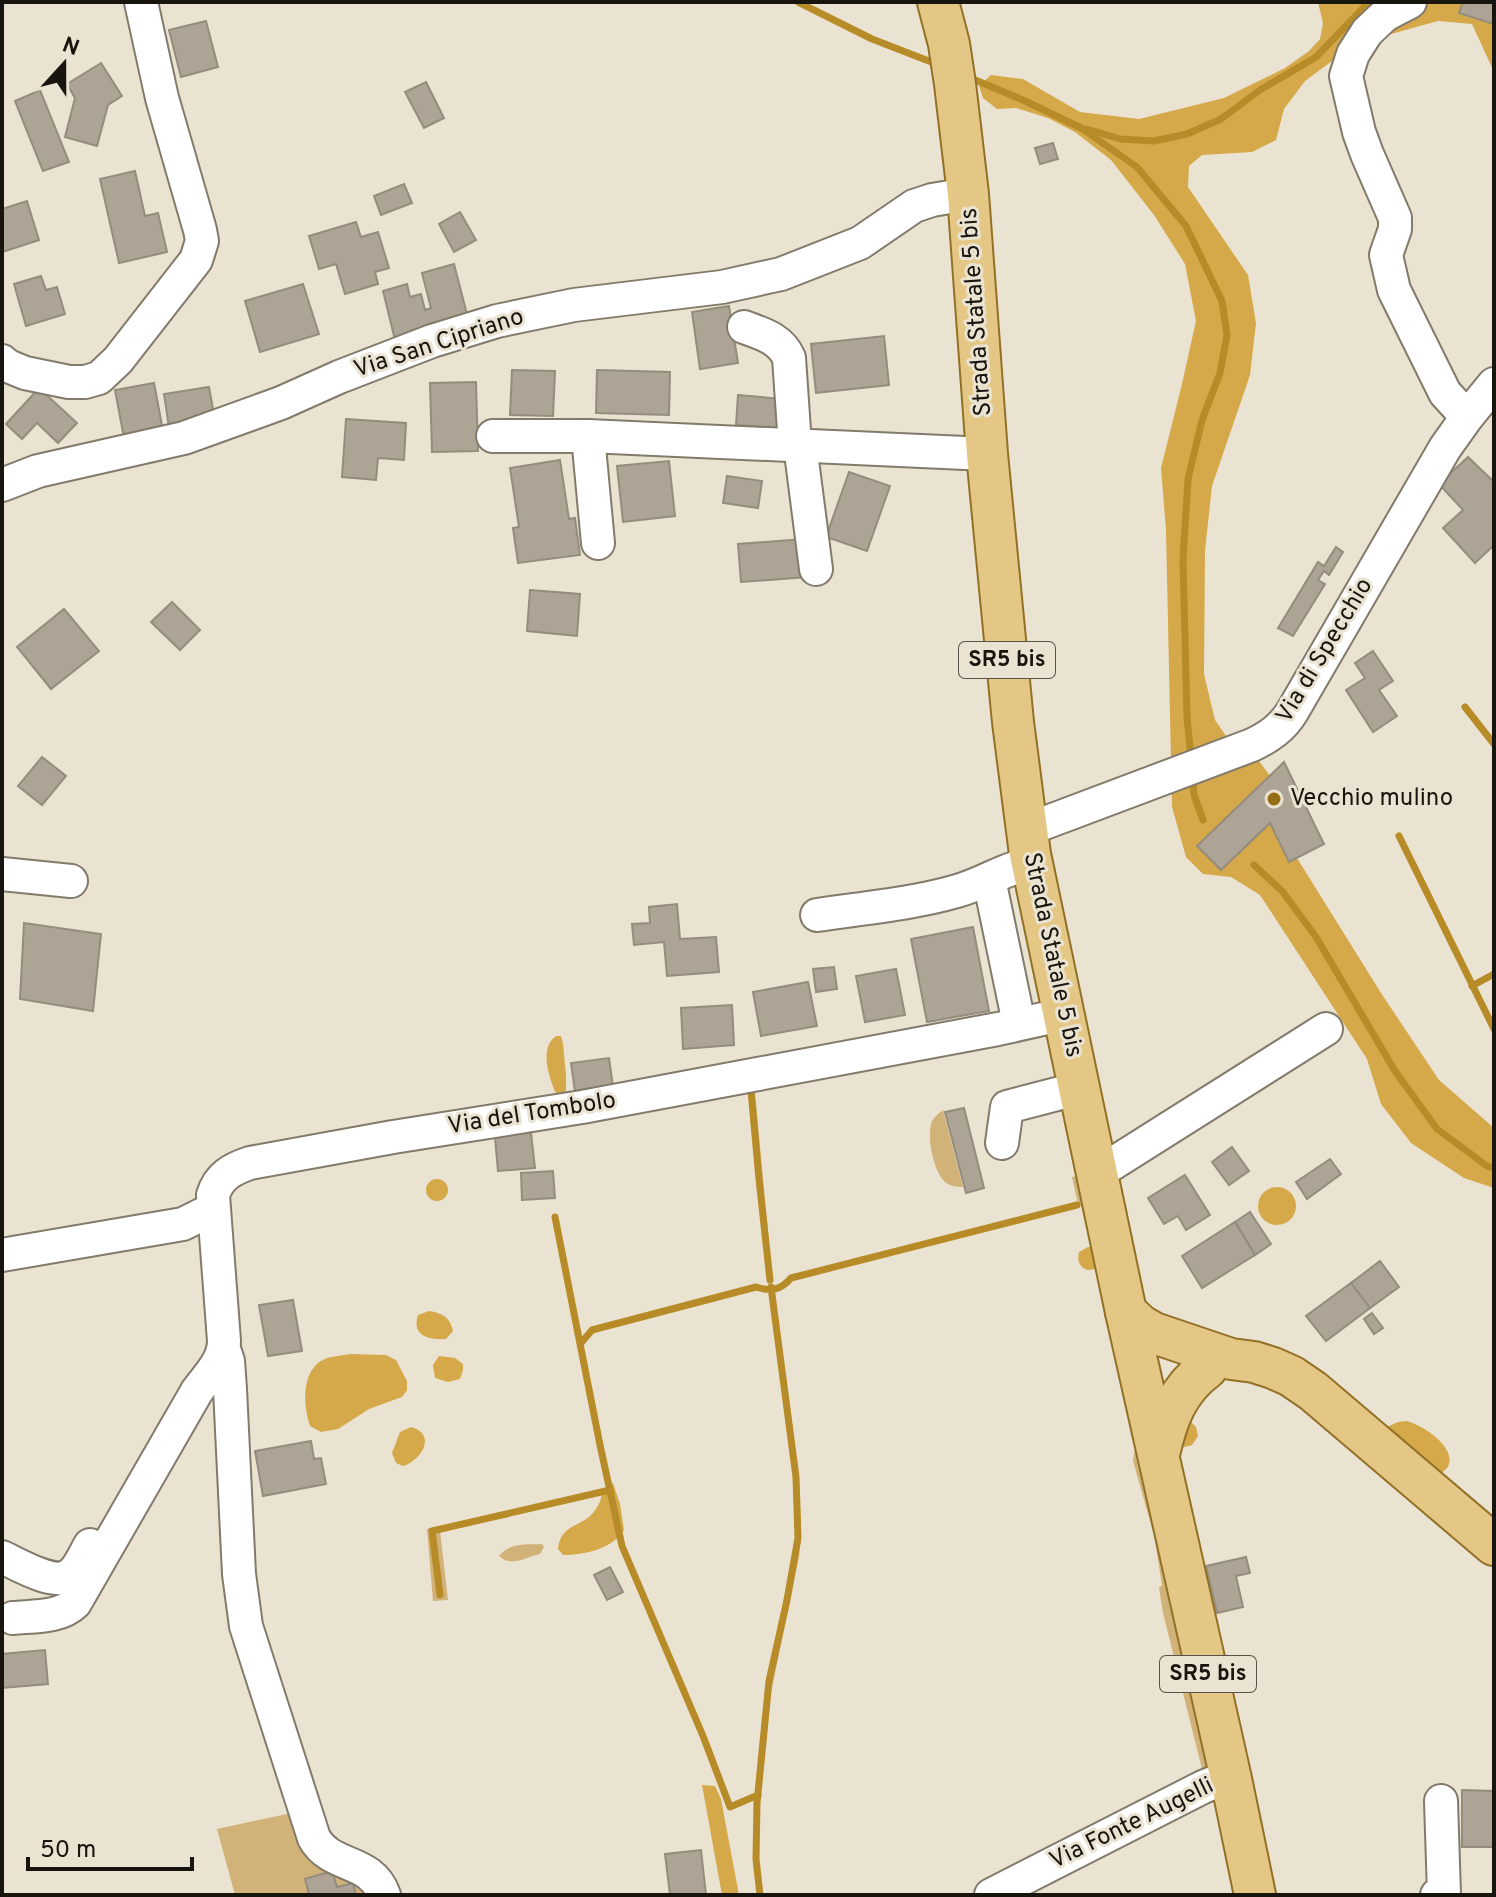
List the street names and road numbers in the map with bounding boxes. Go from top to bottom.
street label: Strada Statale 5 bis [955,207,999,417]
street label: Via San Cipriano [350,302,528,386]
street label: Via di Specchio [1270,573,1380,729]
road number: SR5 bis [959,642,1055,678]
street label: Strada Statale 5 bis [1016,850,1088,1060]
street label: Via del Tombolo [446,1086,618,1142]
road number: SR5 bis [1160,1656,1256,1692]
street label: Via Fonte Augelli [1045,1771,1219,1877]

